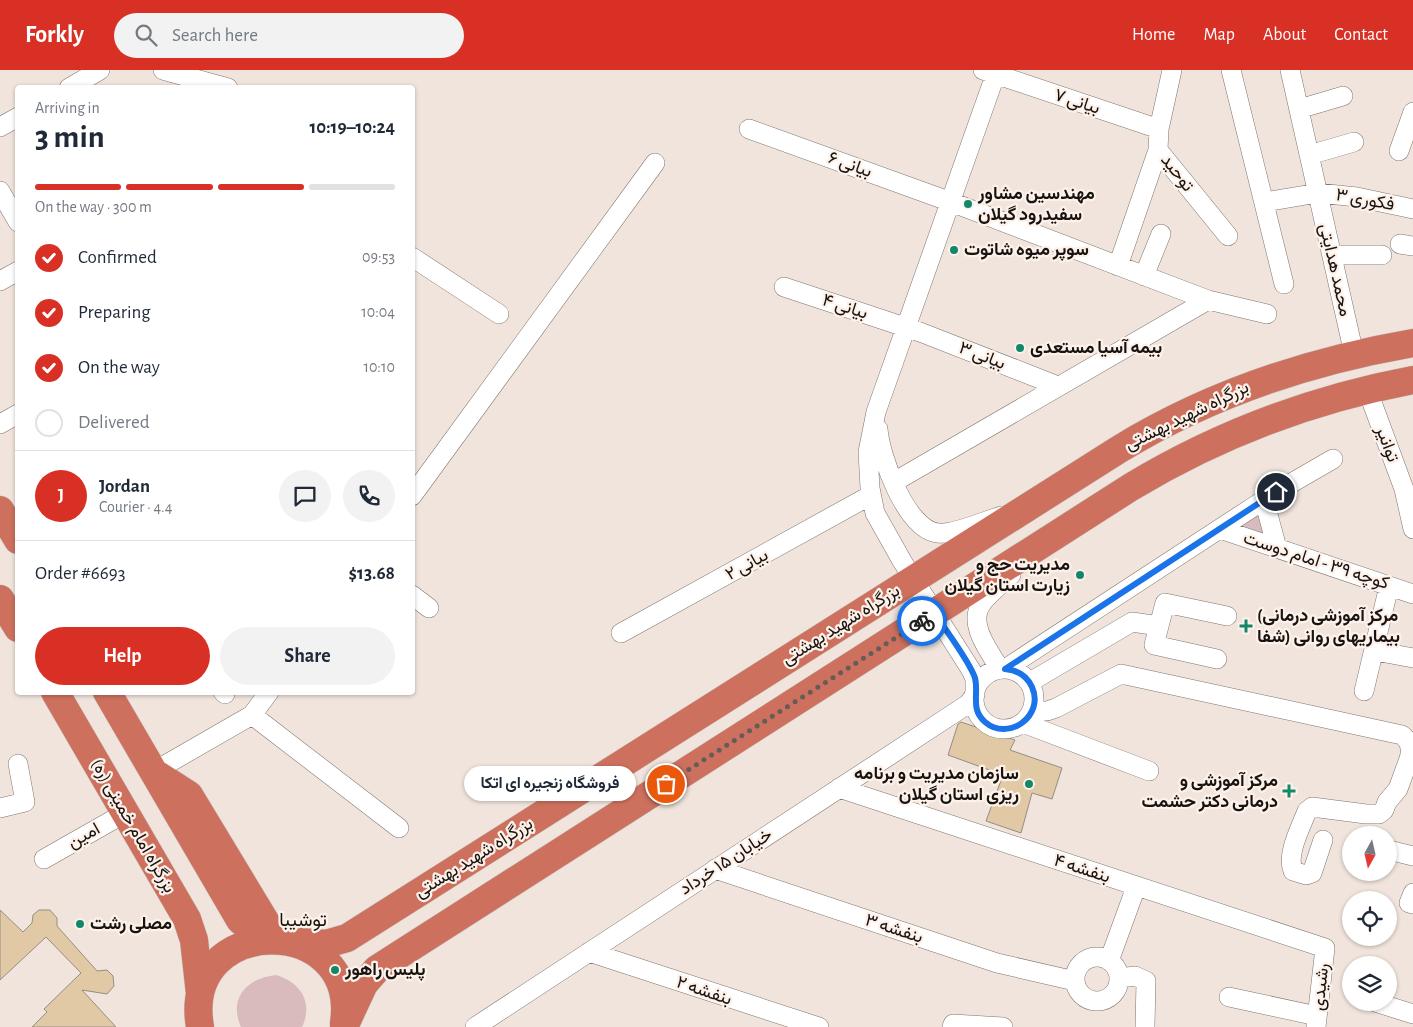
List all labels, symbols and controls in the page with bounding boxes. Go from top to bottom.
search box [114,13,464,58]
icon: search [132,21,160,49]
text: Forkly [25,23,84,47]
text: Search here [172,26,258,45]
text: Home [1132,26,1175,44]
text: Map [1203,26,1235,44]
text: About [1263,26,1306,44]
text: Contact [1334,26,1388,44]
street label: بیانی ۷ [1052,86,1102,119]
text: Arriving in [35,100,100,116]
text: 10:19–10:24 [310,118,395,137]
text: 3 min [35,121,105,153]
street label: بیانی ۶ [825,149,874,182]
street label: توحید [1156,151,1197,196]
place label: مهندسین مشاور سفیدرود گیلان [977,185,1095,225]
street label: فکوری ۳ [1334,186,1396,215]
marker: مهندسین مشاور سفیدرود گیلان [962,198,974,210]
text: On the way · 300 m [35,199,152,215]
street label: محمد هدایتی [1315,222,1354,318]
place label: سوپر میوه شاتوت [964,241,1089,261]
icon: check [35,244,63,272]
marker: سوپر میوه شاتوت [948,244,960,256]
text: Confirmed [78,248,157,267]
text: 09:53 [362,249,395,265]
street label: بیانی ۴ [820,291,870,324]
icon: check [35,299,63,327]
text: Preparing [78,303,151,322]
text: 10:04 [361,304,395,320]
place label: بیمه آسیا مستعدی [1030,338,1162,358]
street label: بیانی ۳ [956,339,1008,374]
marker: بیمه آسیا مستعدی [1014,342,1026,354]
icon: check [35,354,63,382]
text: On the way [78,358,160,377]
text: 10:10 [363,359,395,375]
street label: بزرگراه شهید بهشتی [1122,377,1252,455]
text: Delivered [78,413,150,432]
street label: توانیر [1371,423,1402,465]
button: chat [279,470,331,522]
button: phone [343,470,395,522]
pin [1255,471,1297,513]
text: Jordan [99,477,150,496]
icon: home [1262,478,1290,506]
text: J [58,486,64,505]
text: Courier · 4.4 [99,499,172,515]
street label: کوچه ۳۹ - امام دوست [1240,529,1391,595]
street label: بیانی ۲ [723,546,772,585]
place label: مدیریت حج و زیارت استان گیلان [944,556,1070,596]
text: Order #6693 [35,564,125,583]
text: $13.68 [349,564,395,583]
marker: مدیریت حج و زیارت استان گیلان [1074,569,1086,581]
street label: بزرگراه شهید بهشتی [778,581,904,669]
courier [897,596,947,646]
place label: (مرکز آموزشی درمانی بیماریهای روانی (شفا [1257,606,1400,647]
icon: bike [908,607,936,635]
marker: (مرکز آموزشی درمانی بیماریهای روانی (شفا [1239,619,1253,633]
button: Help [35,627,210,685]
button: Share [220,627,395,685]
street label: بزرگراه امام خمینی (ره) [86,755,179,897]
pin [645,763,687,805]
place label: سازمان مدیریت و برنامه ریزی استان گیلان [854,765,1019,805]
callout: فروشگاه زنجیره ای اتکا [463,766,636,802]
icon: bag [652,770,680,798]
place label: مرکز آموزشی و ‌درمانی دکتر حشمت [1141,771,1278,812]
text: فروشگاه زنجیره ای اتکا [481,775,619,791]
marker: سازمان مدیریت و برنامه ریزی استان گیلان [1023,778,1035,790]
marker: مرکز آموزشی و ‌درمانی دکتر حشمت [1282,784,1296,798]
street label: بزرگراه شهید بهشتی [411,814,537,902]
street label: امین [65,820,104,853]
street label: خیابان ۱۵ خرداد [677,826,776,899]
north arrow [1342,826,1398,881]
map controls [1342,826,1397,1011]
street label: بنفشه ۴ [1052,851,1112,887]
button: locate [1342,891,1397,946]
district label: توشیبا [279,911,327,931]
street label: بنفشه ۳ [863,911,925,947]
place label: مصلی رشت [90,915,172,934]
marker: مصلی رشت [74,918,86,930]
button: layers [1342,956,1397,1011]
place label: پلیس راهور [344,961,426,981]
street label: رشیدی [1310,962,1333,1012]
marker: پلیس راهور [329,964,341,976]
street label: بنفشه ۲ [674,973,734,1009]

